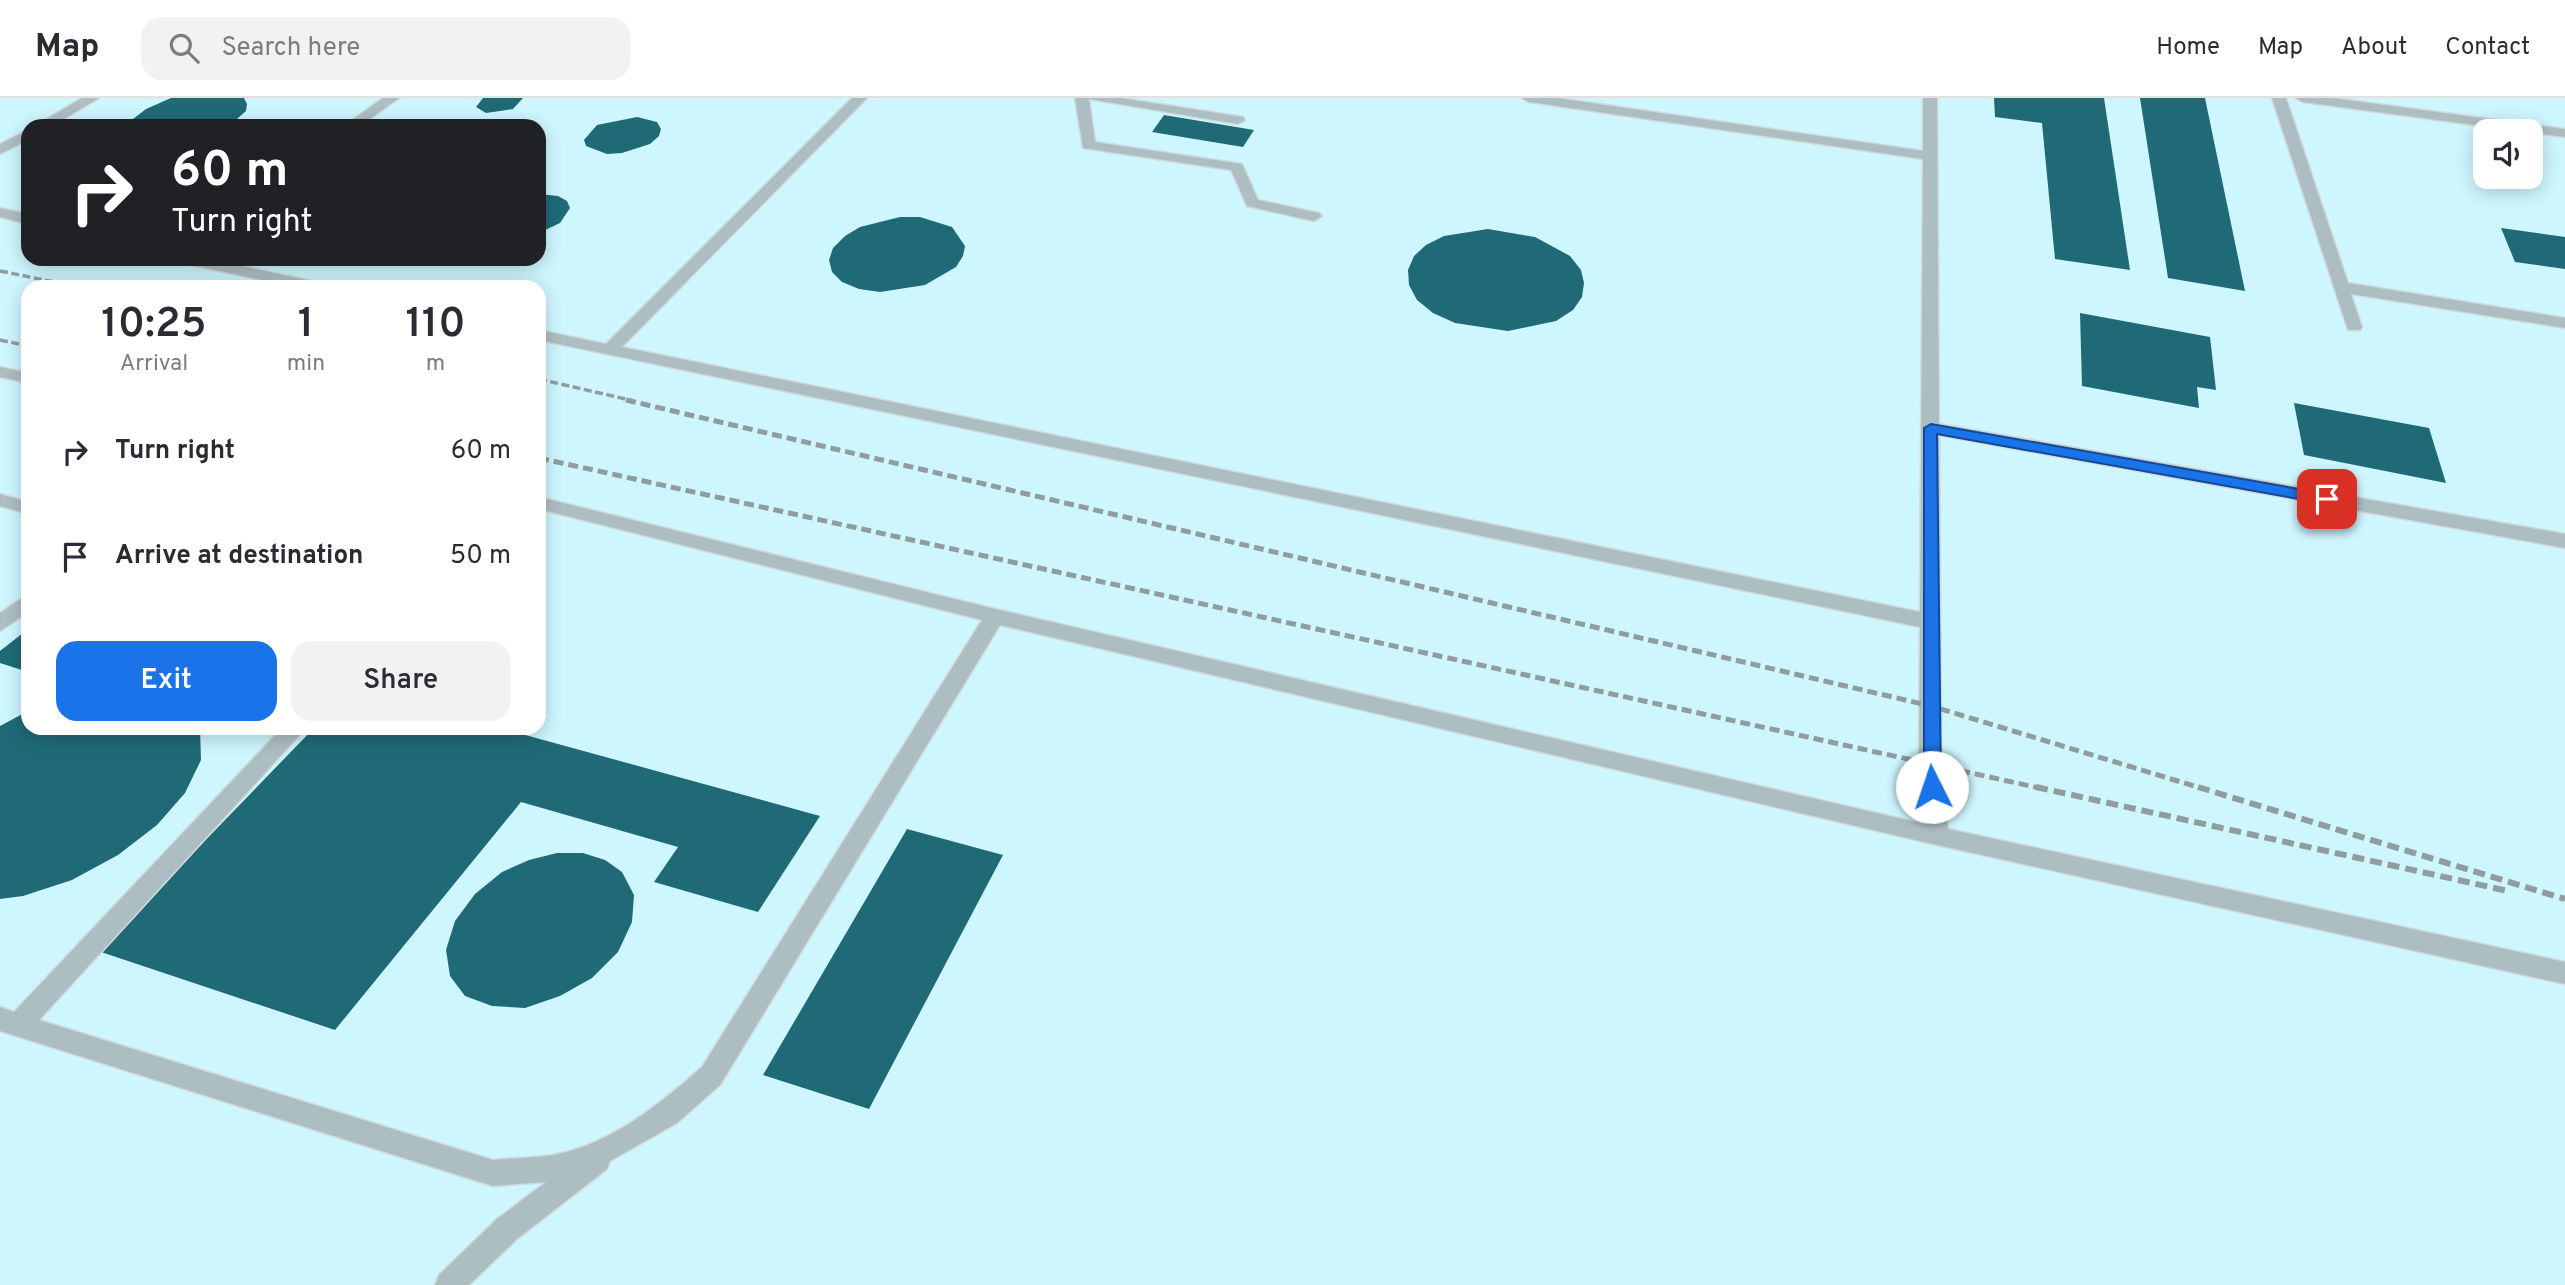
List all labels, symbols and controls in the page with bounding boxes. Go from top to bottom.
search box [141,17,631,80]
text: Map [35,27,99,69]
icon: search [165,29,203,67]
text: Search here [221,32,360,65]
text: Home [2156,33,2220,63]
text: Map [2258,33,2303,63]
text: About [2341,33,2407,63]
text: Contact [2445,33,2530,63]
map controls [2473,119,2543,189]
button: sound [2473,119,2543,189]
text: 60 m [171,142,289,204]
icon: right [56,147,147,238]
text: Turn right [171,203,313,243]
text: 10:25 [101,299,207,352]
text: 1 [298,299,314,352]
text: 110 [405,299,466,352]
text: Arrival [120,350,188,379]
text: min [287,350,325,379]
text: m [426,350,445,379]
icon: right [56,433,94,471]
text: Turn right [115,435,235,468]
text: 60 m [451,435,511,468]
pin [2297,469,2357,529]
icon: arrive [2308,480,2346,518]
icon: arrive [56,538,94,576]
text: Arrive at destination [115,540,363,573]
text: 50 m [450,540,511,573]
button: Exit [56,641,277,721]
button: Share [291,641,511,721]
position arrow [1895,750,1969,824]

